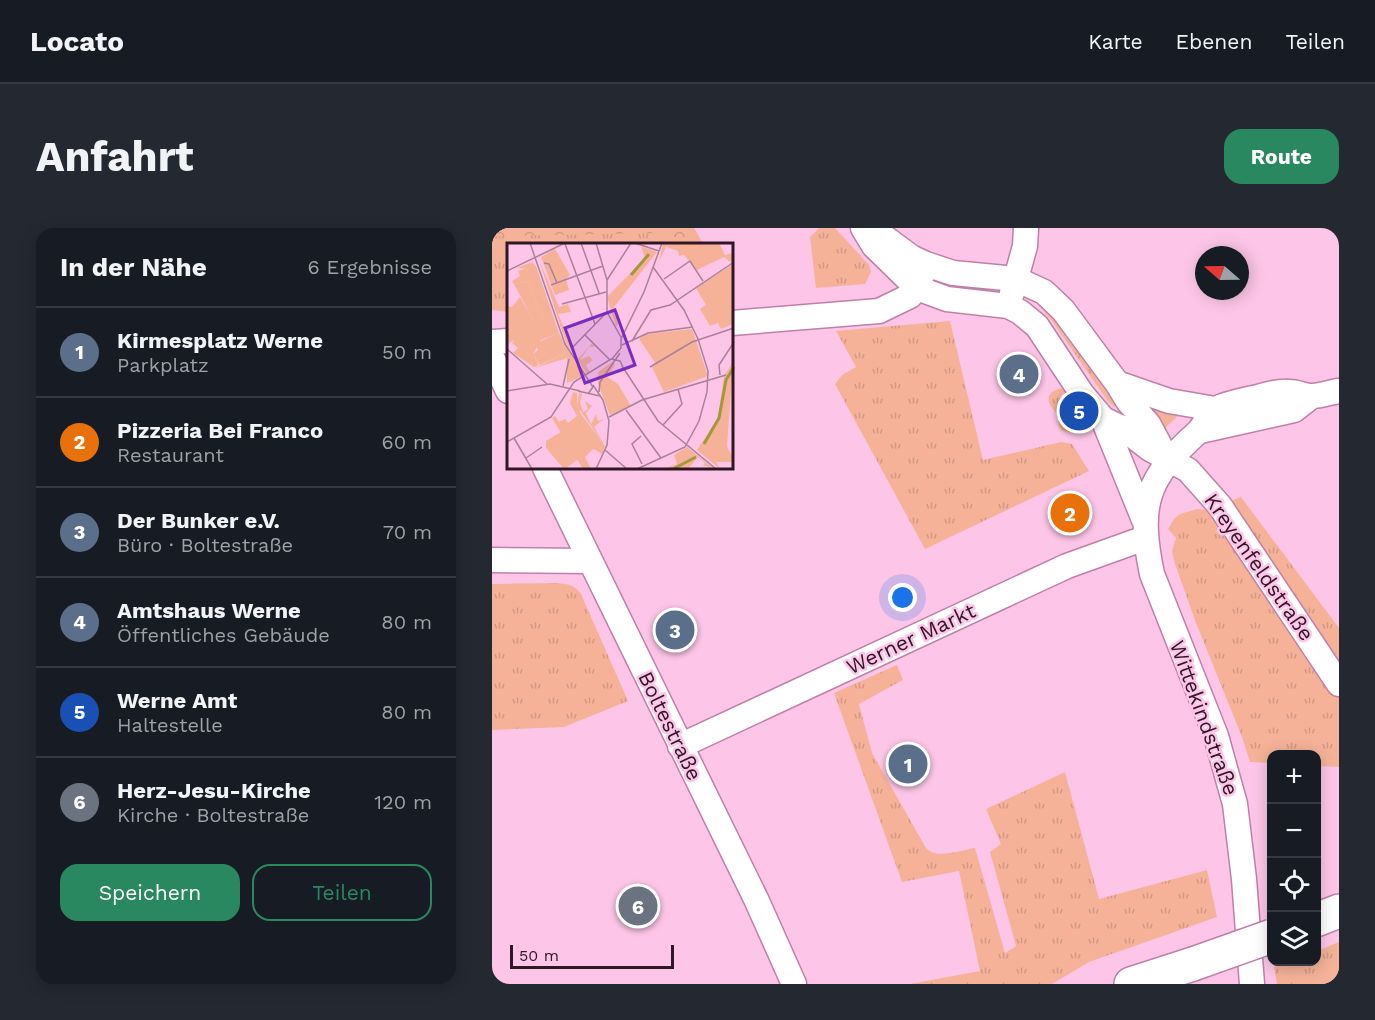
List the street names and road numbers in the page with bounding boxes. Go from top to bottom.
street label: Kreyenfeldstraße [1199,488,1320,645]
street label: Werner Markt [842,598,979,679]
street label: Wittekindstraße [1165,637,1244,799]
street label: Boltestraße [633,667,708,784]

